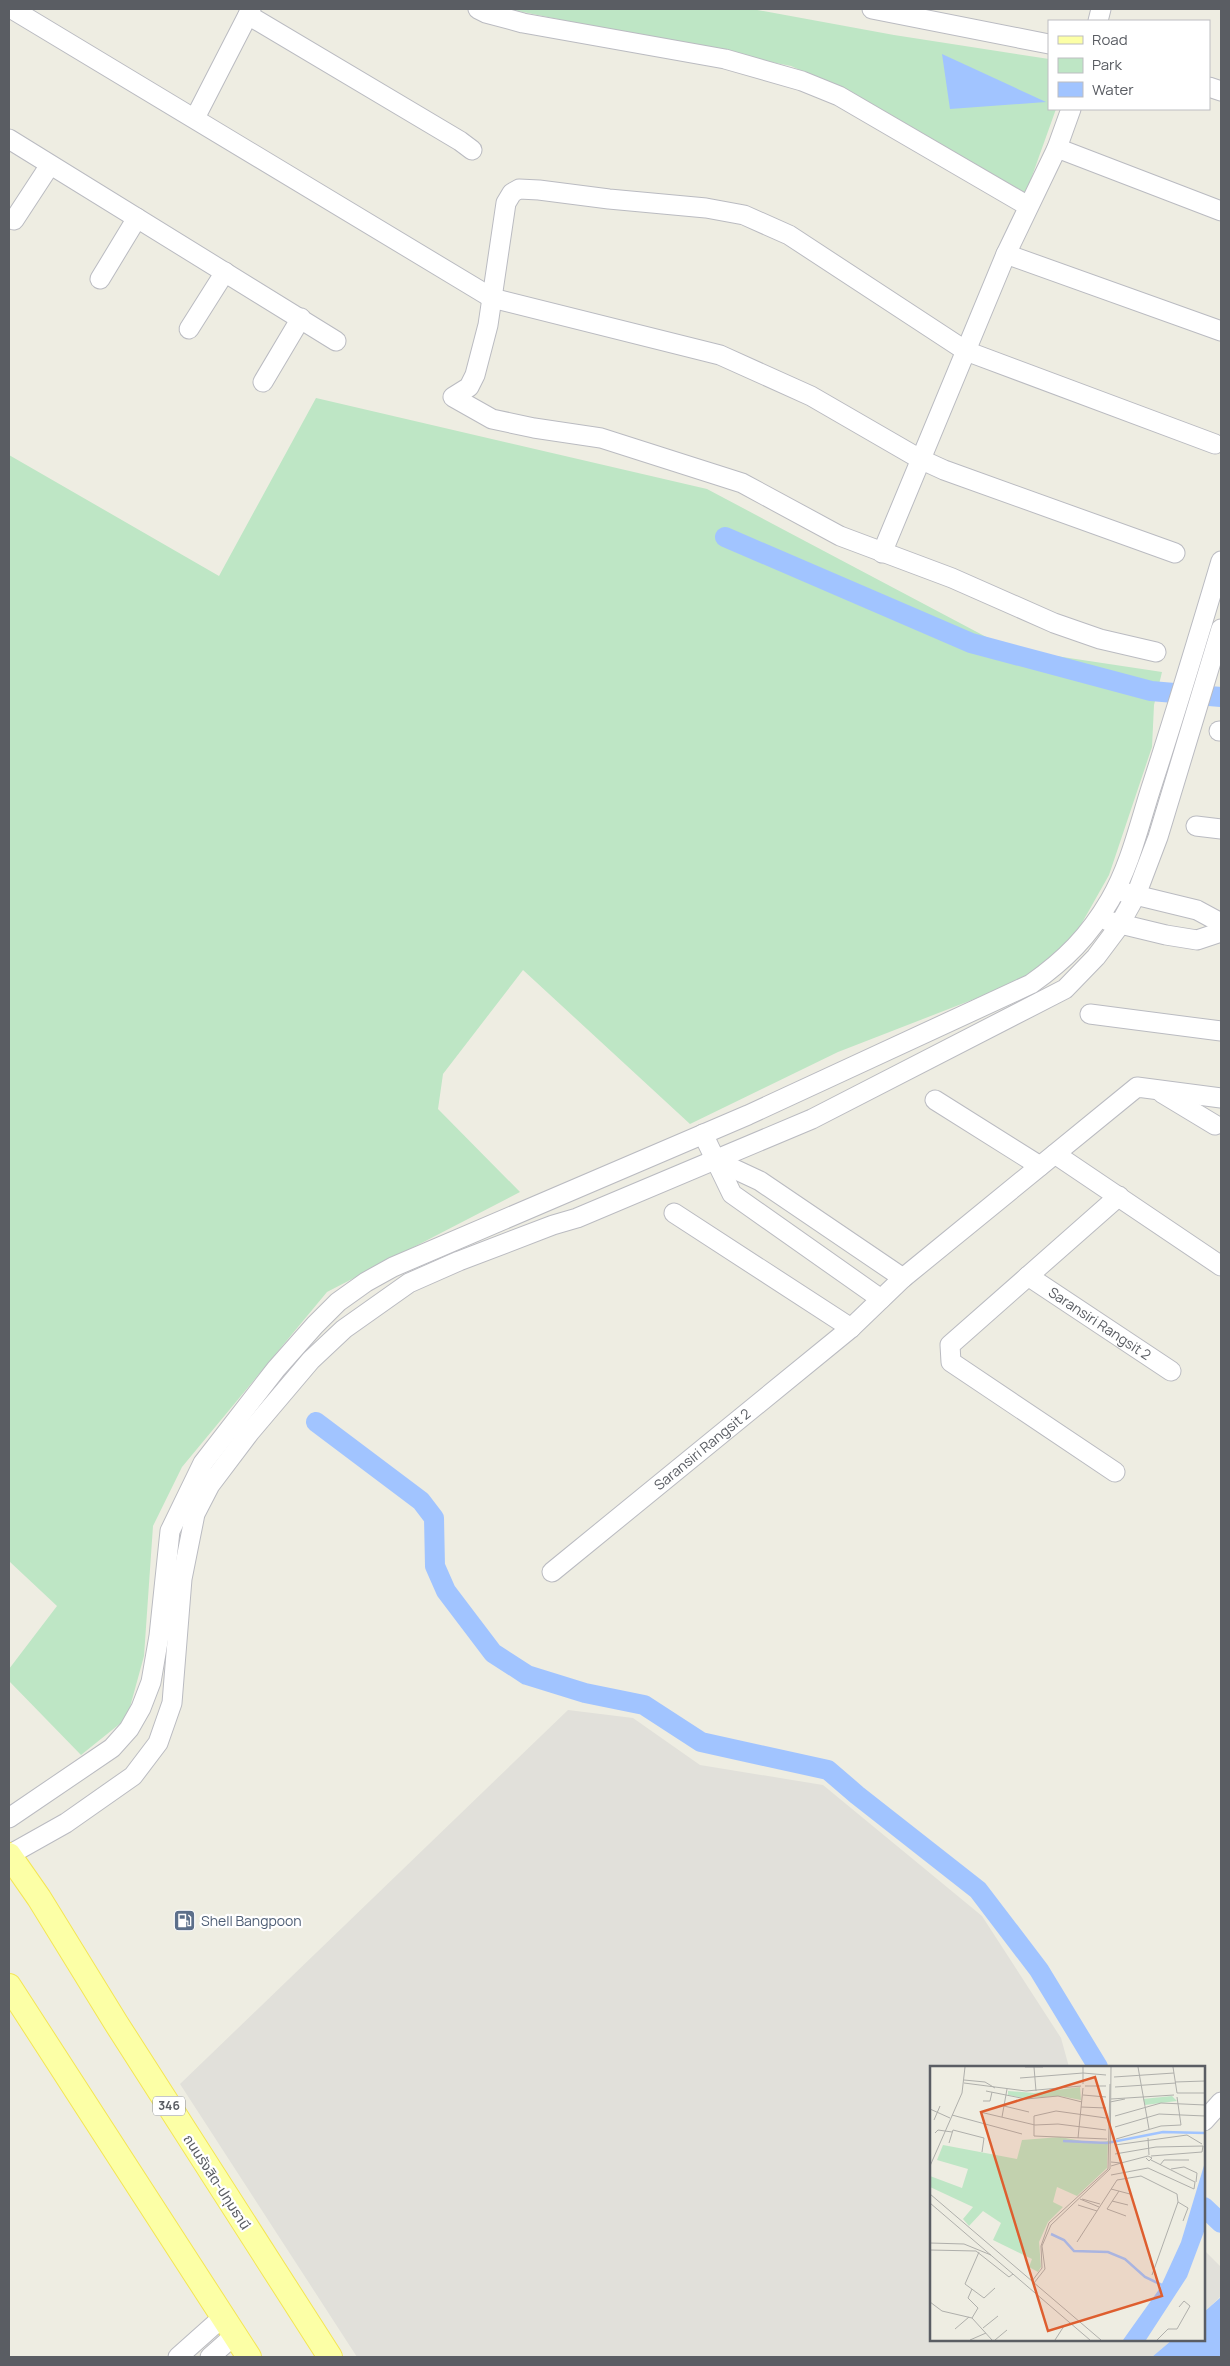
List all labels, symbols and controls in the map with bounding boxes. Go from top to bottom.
legend [1048,20,1210,110]
text: Road [1092,29,1128,50]
text: Park [1092,54,1122,75]
text: Water [1092,79,1134,100]
street label: Saransiri Rangsit 2 [1045,1282,1155,1364]
street label: Saransiri Rangsit 2 [650,1404,754,1494]
fuel station icon: Shell Bangpoon [173,1909,197,1933]
place label: Shell Bangpoon [201,1911,302,1930]
inset map [930,2066,1205,2341]
road number: 346 [153,2096,185,2116]
street label: ถนนรังสิต-ปทุมธานี [179,2130,255,2233]

